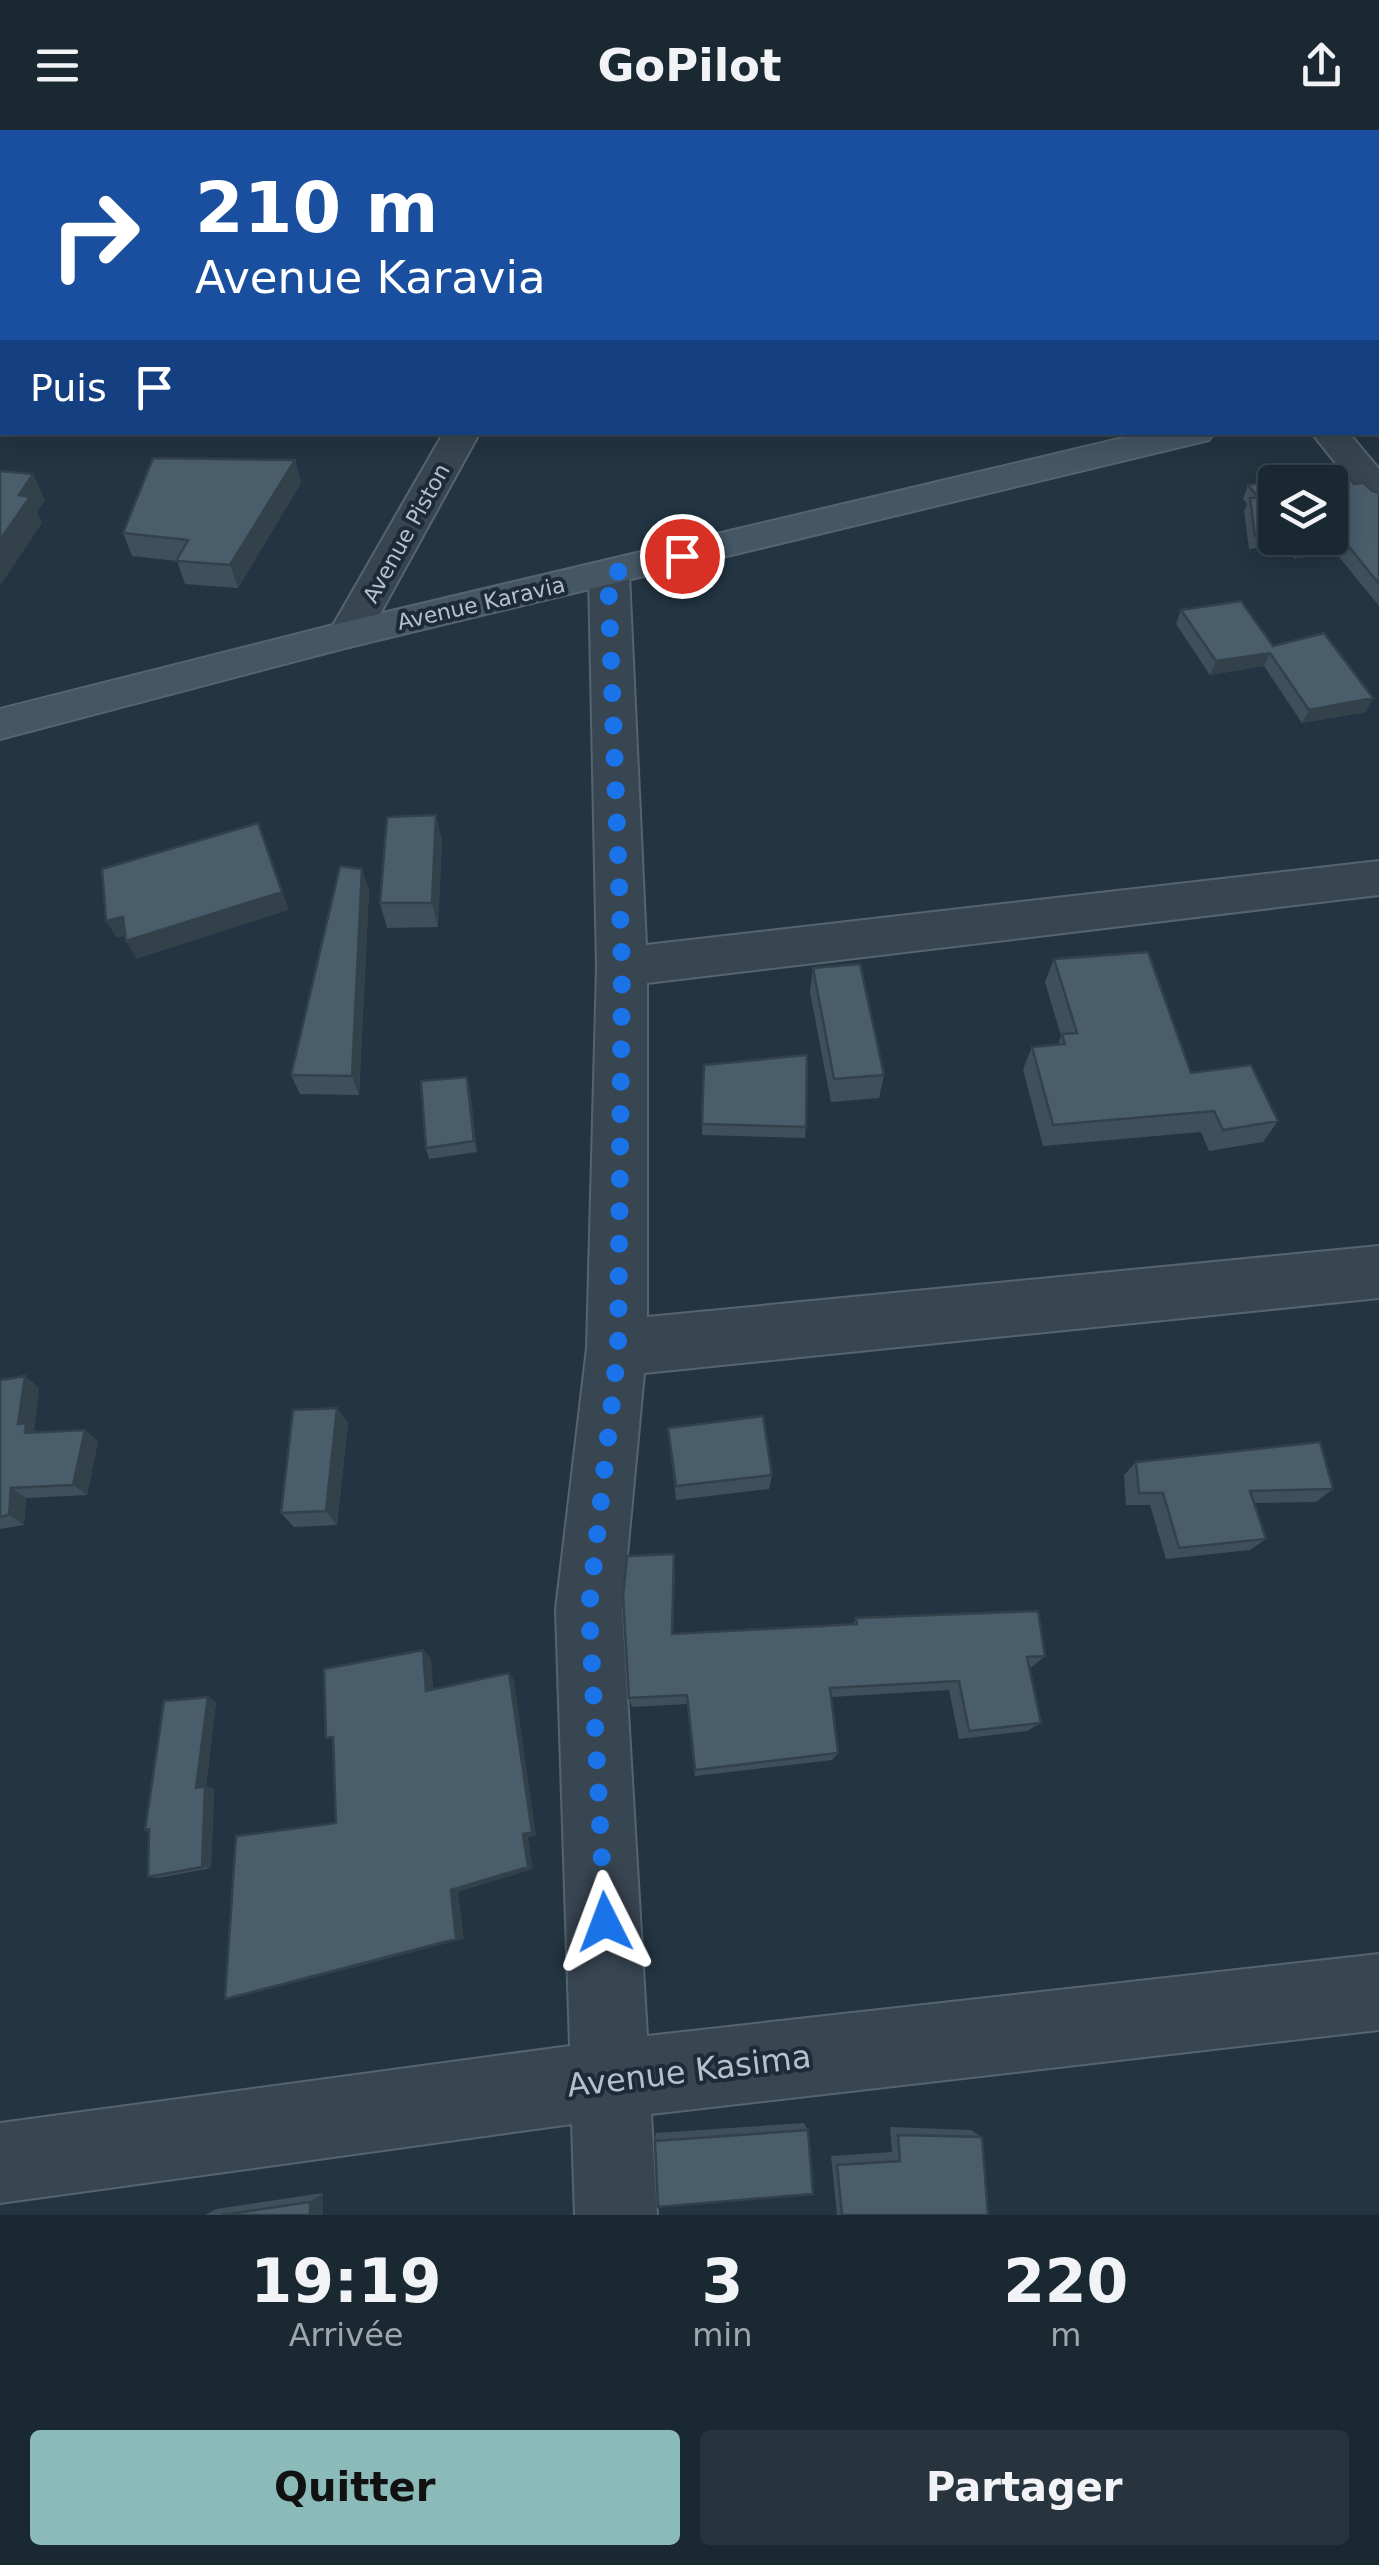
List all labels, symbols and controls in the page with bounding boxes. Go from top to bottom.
icon: menu [30,38,85,93]
icon: share [1294,38,1349,93]
text: GoPilot [597,39,782,92]
text: 210 m [195,167,438,249]
icon: right [30,170,160,300]
text: Avenue Karavia [195,251,546,304]
icon: arrive [127,360,182,415]
text: Puis [30,366,107,410]
street label: Avenue Piston [358,459,455,607]
map controls [1258,465,1348,555]
button: layers [1258,465,1348,555]
pin [640,514,725,599]
icon: arrive [655,529,710,584]
street label: Avenue Karavia [395,572,567,635]
position arrow [553,1870,657,1974]
street label: Avenue Kasima [565,2037,813,2105]
text: 19:19 [251,2246,442,2316]
text: 3 [701,2246,743,2316]
text: 220 [1003,2246,1128,2316]
text: Arrivée [289,2316,404,2354]
text: min [692,2316,753,2354]
text: m [1050,2316,1081,2354]
button: Quitter [30,2430,680,2545]
button: Partager [700,2430,1349,2545]

